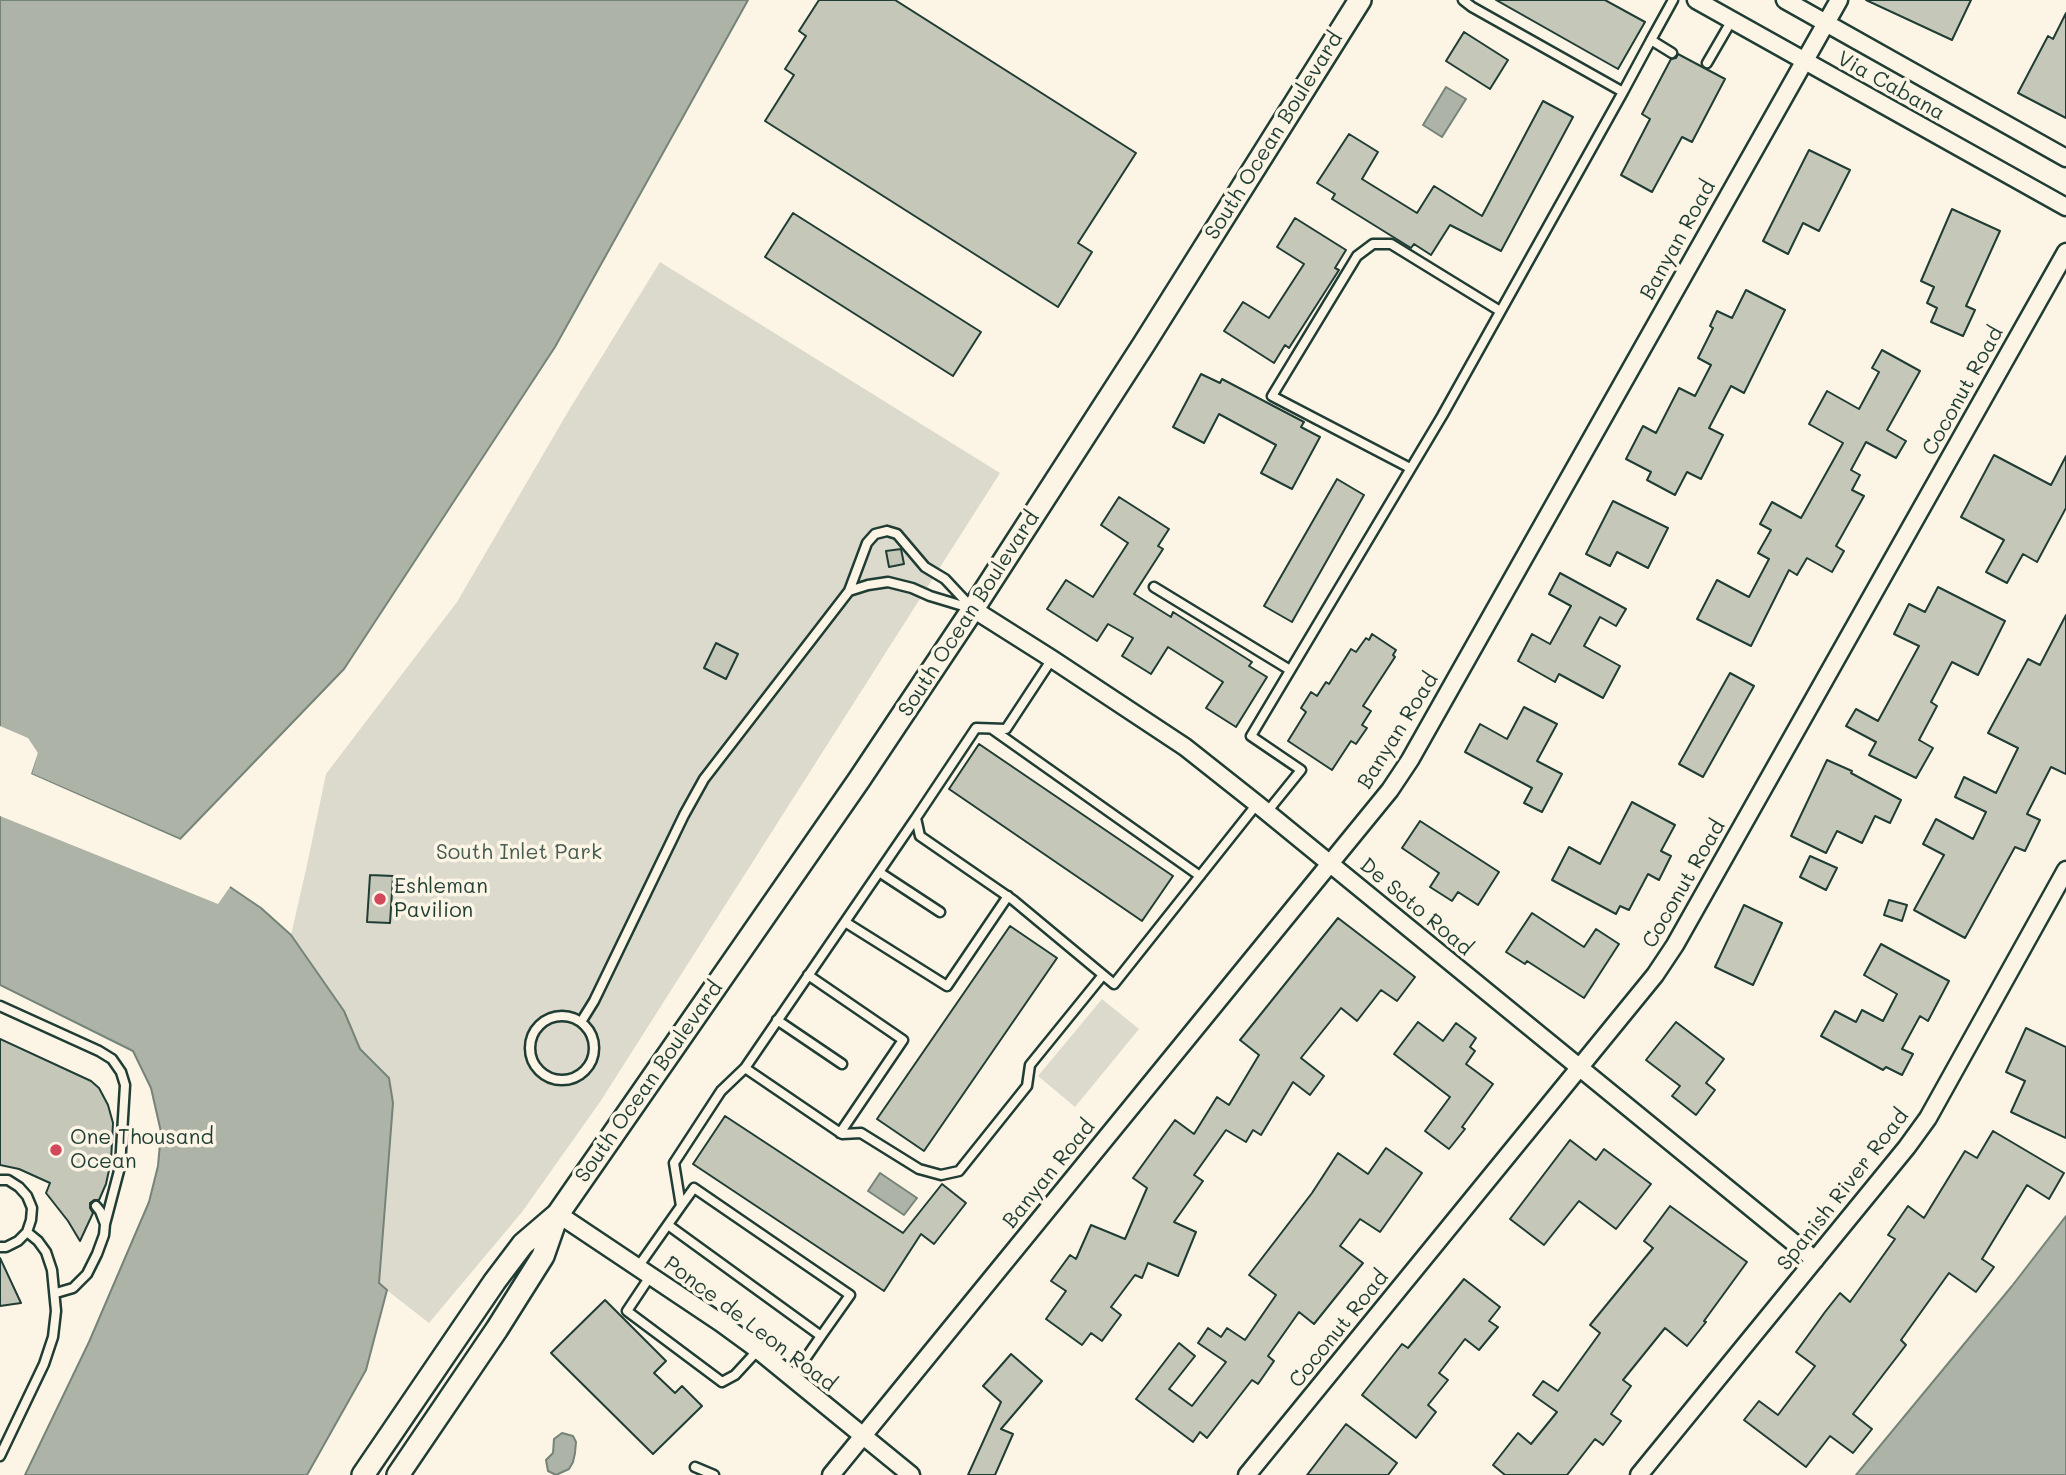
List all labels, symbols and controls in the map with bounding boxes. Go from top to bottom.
street label: South Ocean Boulevard [1200,27,1348,245]
street label: Via Cabana [1833,46,1949,126]
street label: Banyan Road [1635,176,1721,304]
street label: Coconut Road [1917,322,2009,460]
street label: South Ocean Boulevard [893,506,1045,722]
street label: Banyan Road [1352,668,1444,794]
street label: Coconut Road [1637,816,1731,952]
park label: South Inlet Park [436,840,602,866]
street label: De Soto Road [1355,853,1477,961]
place label: Eshleman Pavilion [394,874,488,924]
marker: Eshleman Pavilion [372,891,388,907]
street label: South Ocean Boulevard [570,976,728,1188]
street label: Spanish River Road [1772,1104,1914,1276]
street label: Banyan Road [998,1115,1100,1233]
place label: One Thousand Ocean [70,1125,214,1175]
marker: One Thousand Ocean [48,1142,64,1158]
street label: Ponce de Leon Road [659,1251,841,1397]
street label: Coconut Road [1284,1265,1394,1393]

